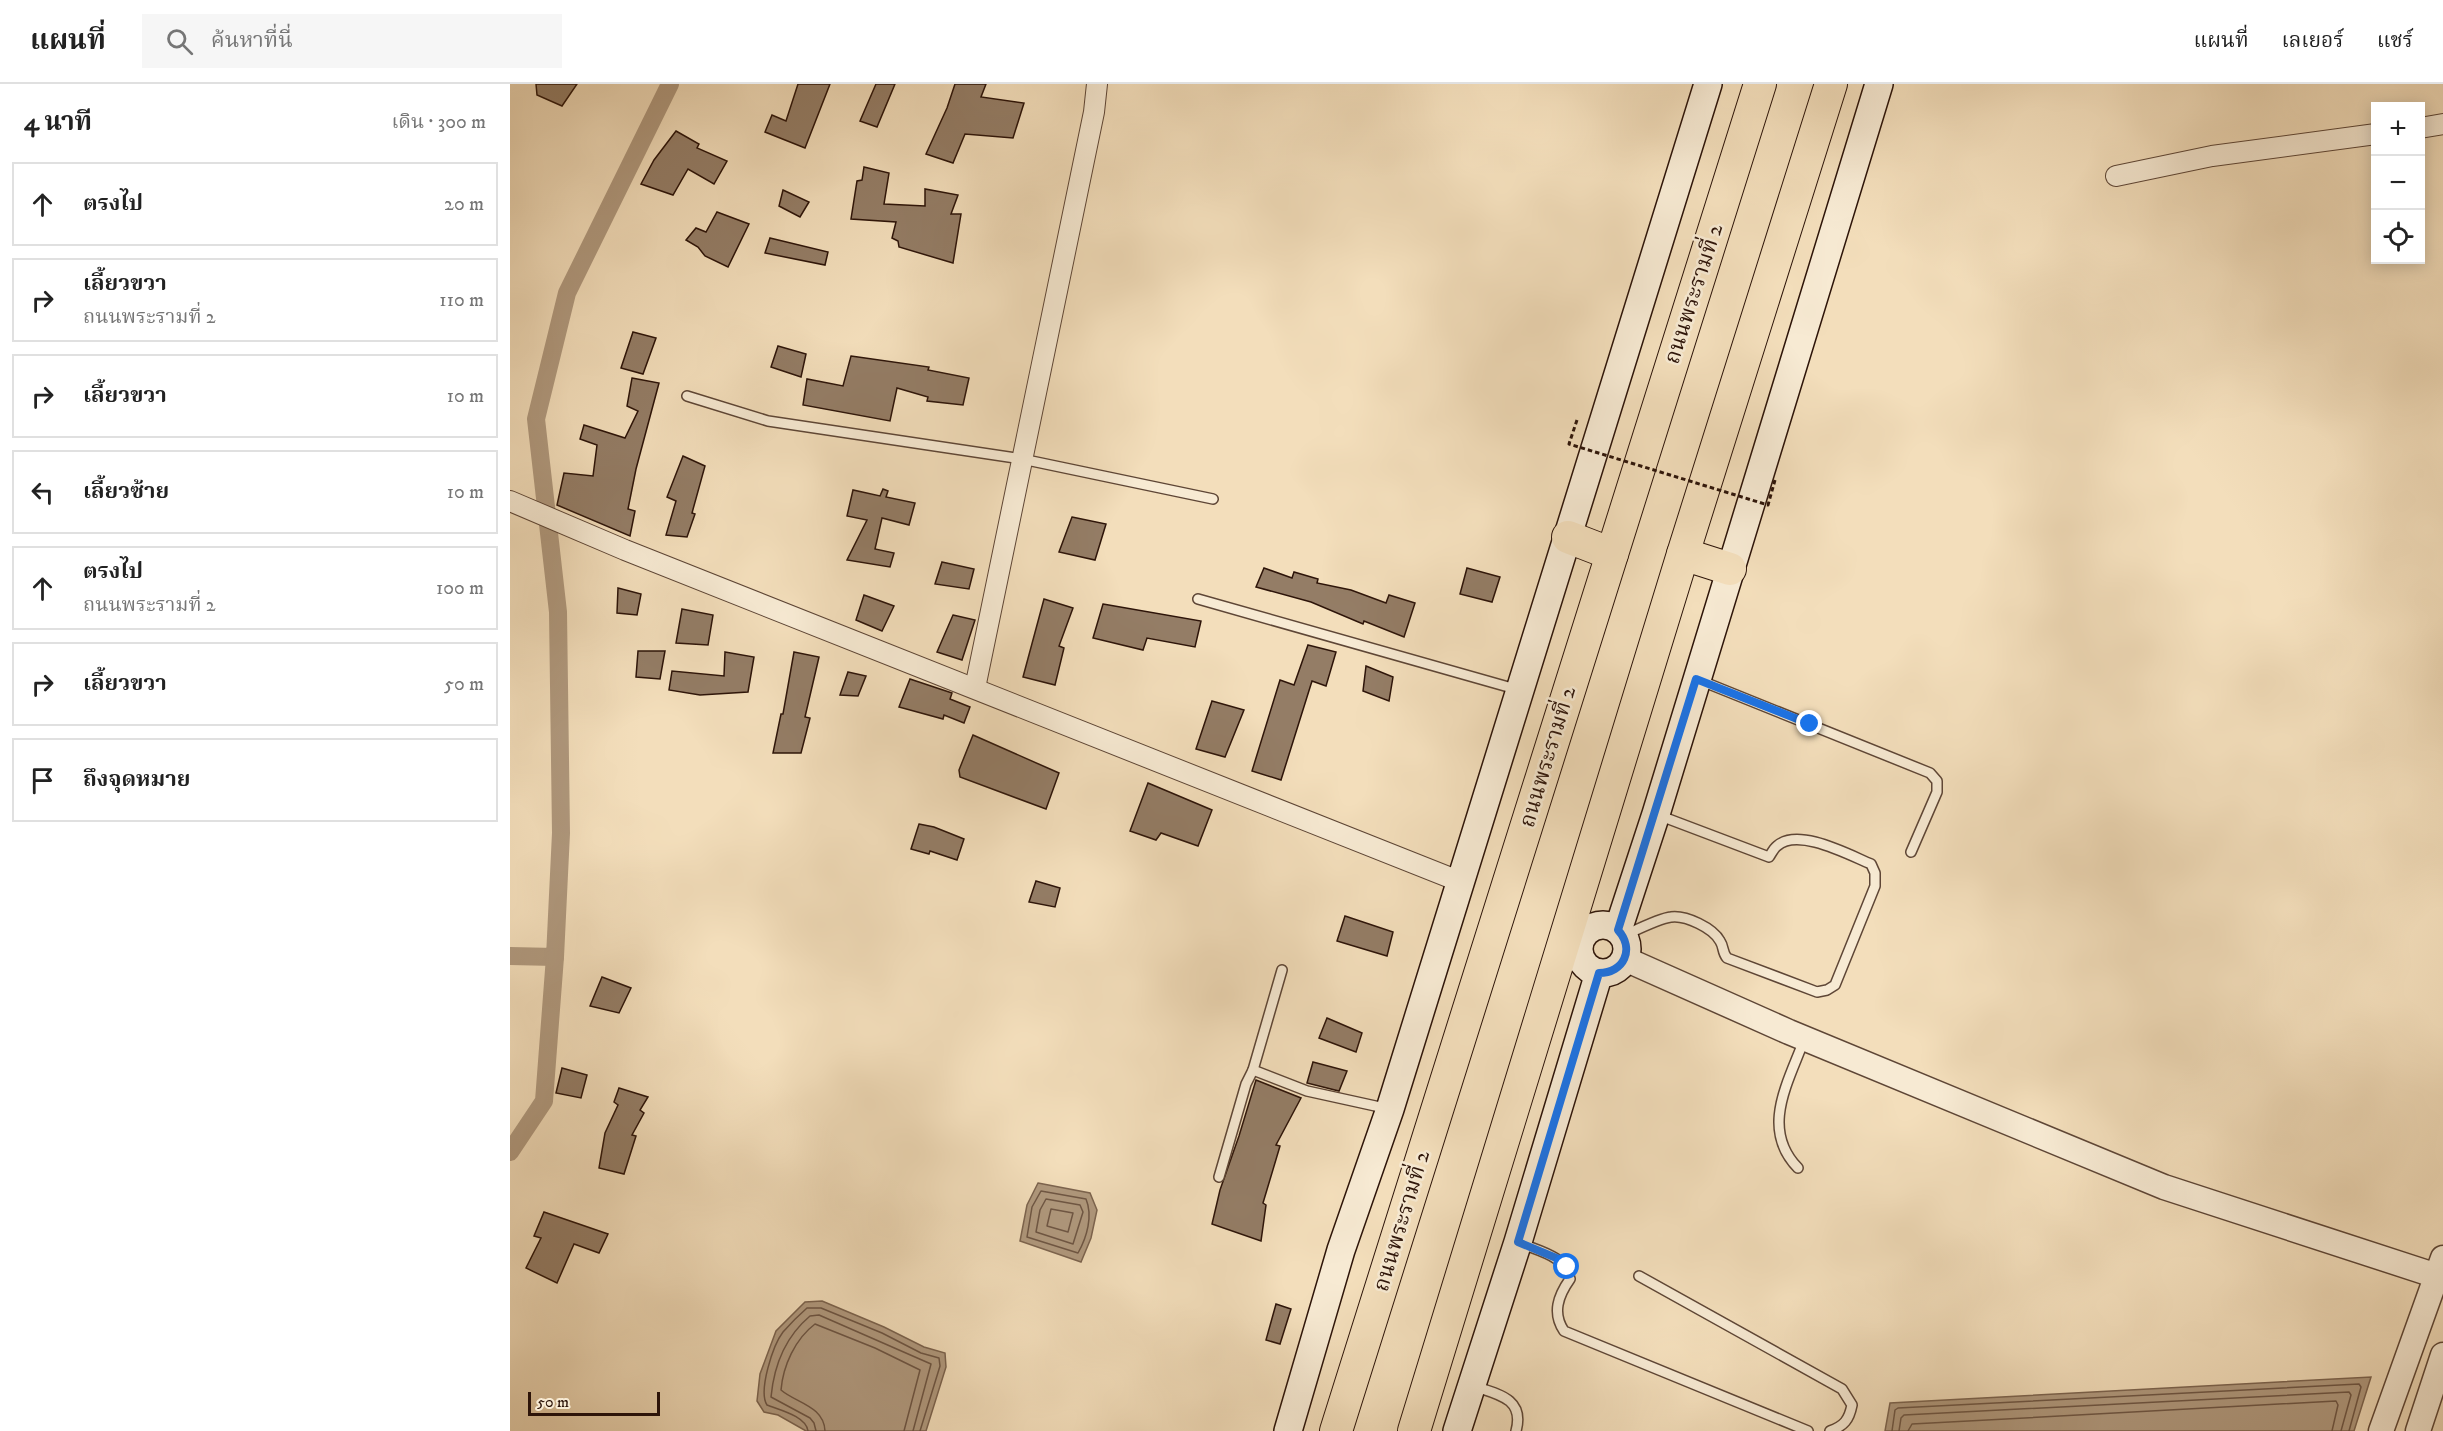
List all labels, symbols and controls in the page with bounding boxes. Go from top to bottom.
search box [142,14,562,68]
text: แผนที่ [30,23,106,58]
icon: search [163,25,196,58]
text: ค้นหาที่นี่ [211,27,293,54]
text: แผนที่ [2194,28,2249,54]
text: เลเยอร์ [2282,28,2344,54]
text: แชร์ [2377,28,2413,54]
map controls [2371,102,2425,264]
button: + [2371,102,2425,156]
text: 4 นาที [24,106,92,139]
text: เดิน · 300 m [392,110,486,135]
button: − [2371,156,2425,210]
icon: ahead [26,188,59,221]
text: ตรงไป [83,190,143,217]
text: 20 m [444,192,484,217]
button: locate [2371,210,2425,264]
street label: ถนนพระรามที่ 2 [1655,219,1729,368]
text: เลี้ยวขวา [83,270,167,297]
icon: right [26,284,59,317]
text: 110 m [439,288,484,313]
text: ถนนพระรามที่ 2 [83,305,216,330]
icon: right [26,380,59,413]
text: เลี้ยวขวา [83,382,167,409]
text: 10 m [447,384,484,409]
icon: left [26,476,59,509]
text: เลี้ยวซ้าย [83,478,169,505]
text: 10 m [447,480,484,505]
text: ตรงไป [83,558,143,585]
icon: ahead [26,572,59,605]
text: 100 m [436,576,484,601]
text: ถนนพระรามที่ 2 [83,593,216,618]
icon: right [26,668,59,701]
text: เลี้ยวขวา [83,670,167,697]
text: 50 m [444,672,484,697]
street label: ถนนพระรามที่ 2 [1510,682,1582,831]
route end [1796,710,1822,736]
icon: arrive [26,764,59,797]
text: ถึงจุดหมาย [83,766,190,793]
street label: ถนนพระรามที่ 2 [1364,1146,1436,1295]
route start [1553,1253,1579,1279]
scale bar [528,1389,660,1416]
text: 50 m [537,1392,569,1412]

